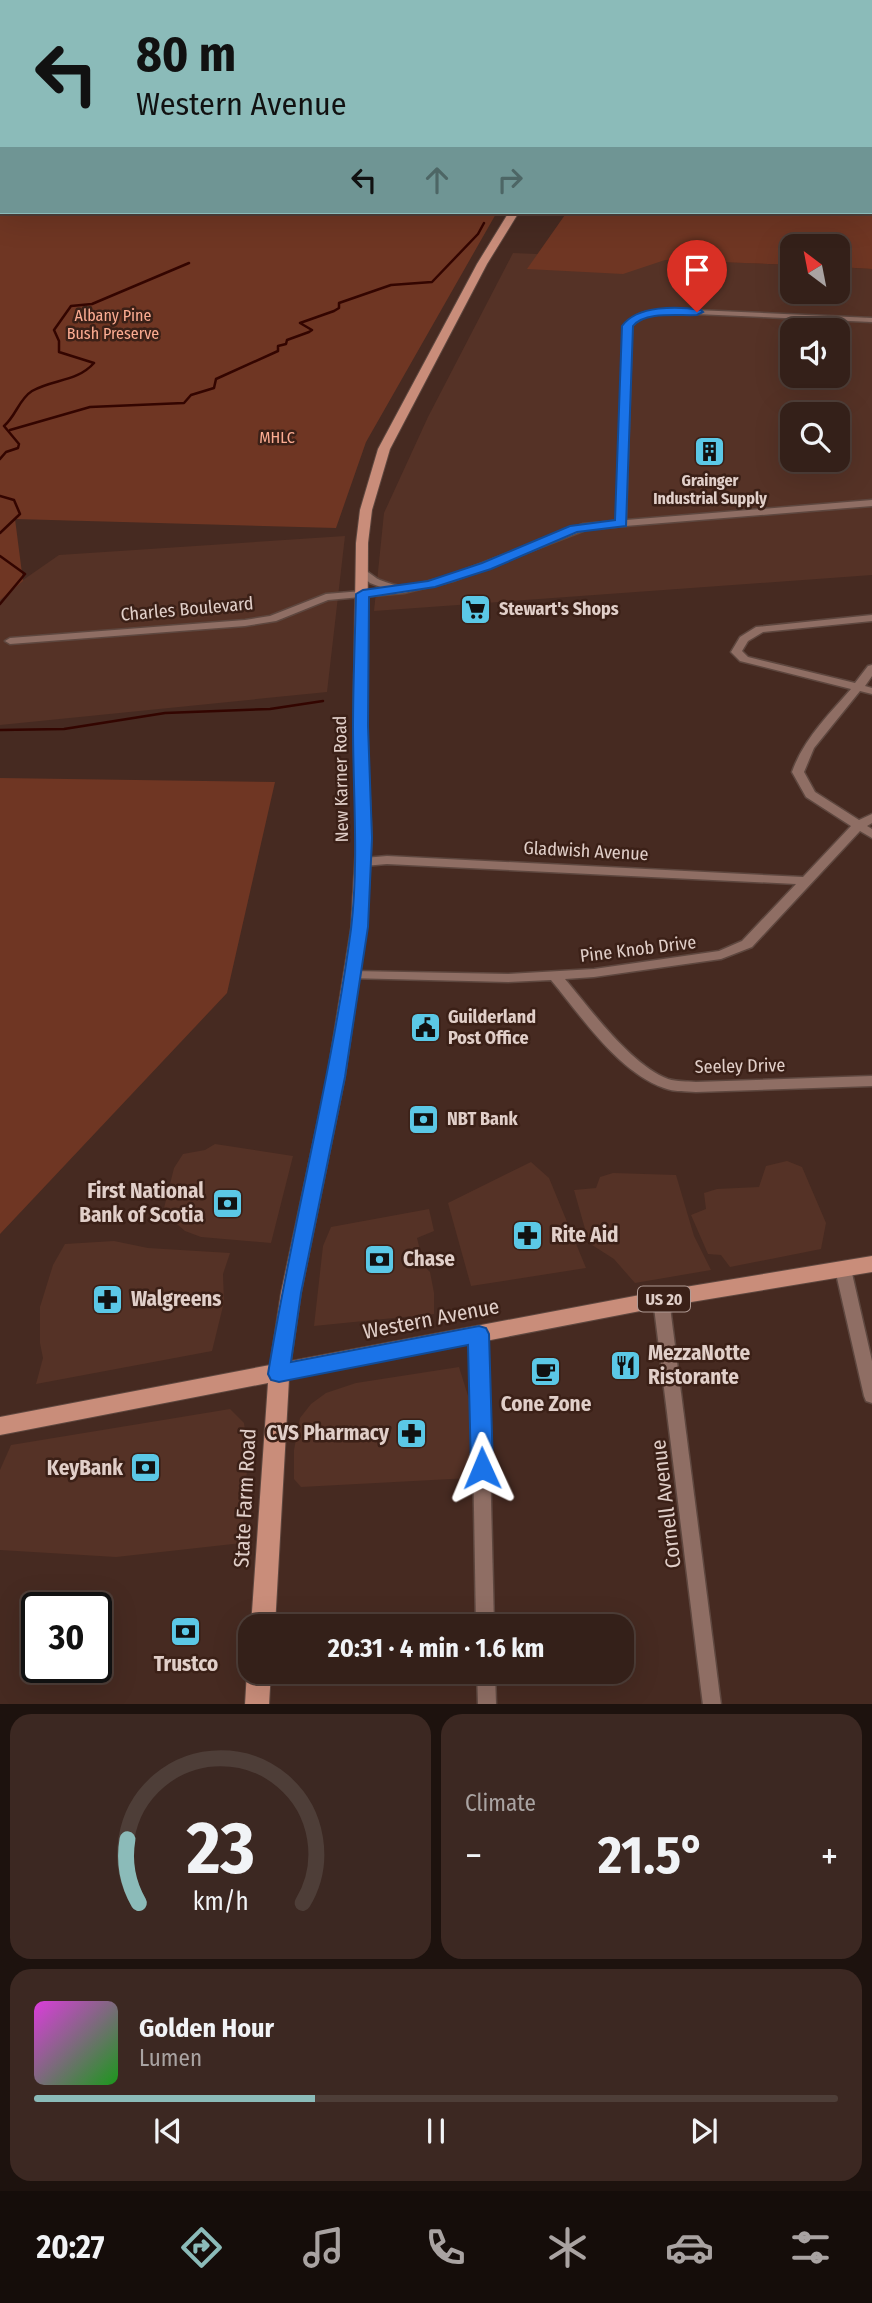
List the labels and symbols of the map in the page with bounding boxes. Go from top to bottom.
north arrow [780,234,850,304]
pin [667,240,727,312]
park label: Albany Pine Bush Preserve [67,306,159,343]
park label: MHLC [259,428,295,447]
building icon: Grainger Industrial Supply [693,434,727,468]
place label: Grainger Industrial Supply [653,471,767,508]
street label: Charles Boulevard [120,592,254,626]
supermarket icon: Stewart's Shops [459,592,493,626]
place label: Stewart's Shops [499,598,619,620]
street label: New Karner Road [329,716,353,842]
street label: Gladwish Avenue [523,837,649,865]
street label: Pine Knob Drive [579,931,697,967]
place label: Guilderland Post Office [448,1006,536,1049]
public building icon: Guilderland Post Office [408,1010,442,1044]
street label: Seeley Drive [695,1054,786,1078]
bank icon: NBT Bank [407,1102,441,1136]
place label: NBT Bank [447,1108,518,1130]
place label: First National Bank of Scotia [79,1178,204,1228]
bank icon: First National Bank of Scotia [210,1186,244,1220]
pharmacy icon: Rite Aid [511,1218,545,1252]
place label: Rite Aid [551,1222,619,1248]
bank icon: Chase [363,1242,397,1276]
place label: Chase [403,1246,455,1272]
pharmacy icon: Walgreens [91,1282,125,1316]
place label: Walgreens [131,1286,222,1312]
road number: US 20 [638,1287,690,1312]
street label: Western Avenue [361,1293,501,1345]
place label: MezzaNotte Ristorante [648,1340,751,1390]
restaurant icon: MezzaNotte Ristorante [608,1348,642,1382]
cafe icon: Cone Zone [529,1355,563,1389]
place label: Cone Zone [501,1391,592,1417]
pharmacy icon: CVS Pharmacy [395,1416,429,1450]
place label: CVS Pharmacy [266,1420,390,1446]
street label: State Farm Road [228,1428,262,1568]
position arrow [445,1431,519,1505]
street label: Cornell Avenue [645,1438,687,1570]
bank icon: KeyBank [129,1451,163,1485]
place label: KeyBank [47,1455,123,1481]
speed limit sign: 30 [21,1592,112,1683]
bank icon: Trustco [169,1615,203,1649]
place label: Trustco [154,1651,218,1677]

